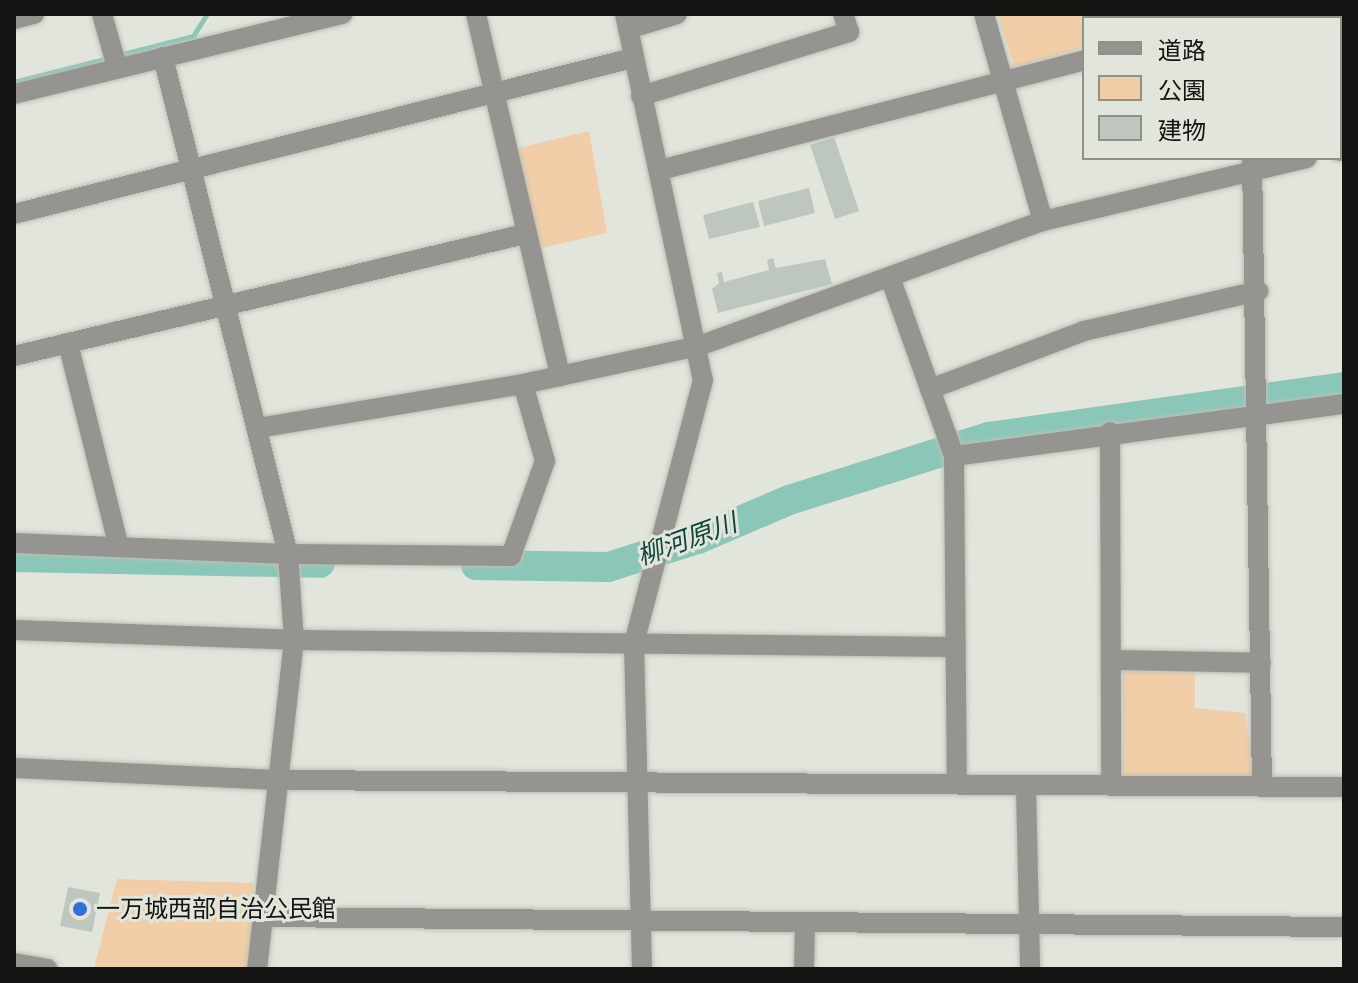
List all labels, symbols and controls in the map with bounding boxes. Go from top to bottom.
legend [1082,16,1342,160]
text: 道路 [1158,36,1206,65]
text: 公園 [1158,76,1206,105]
text: 建物 [1158,116,1206,145]
water label: 柳河原川 [633,508,741,572]
place label: 一万城西部自治公民館 [96,895,336,923]
marker: 一万城西部自治公民館 [71,900,89,918]

